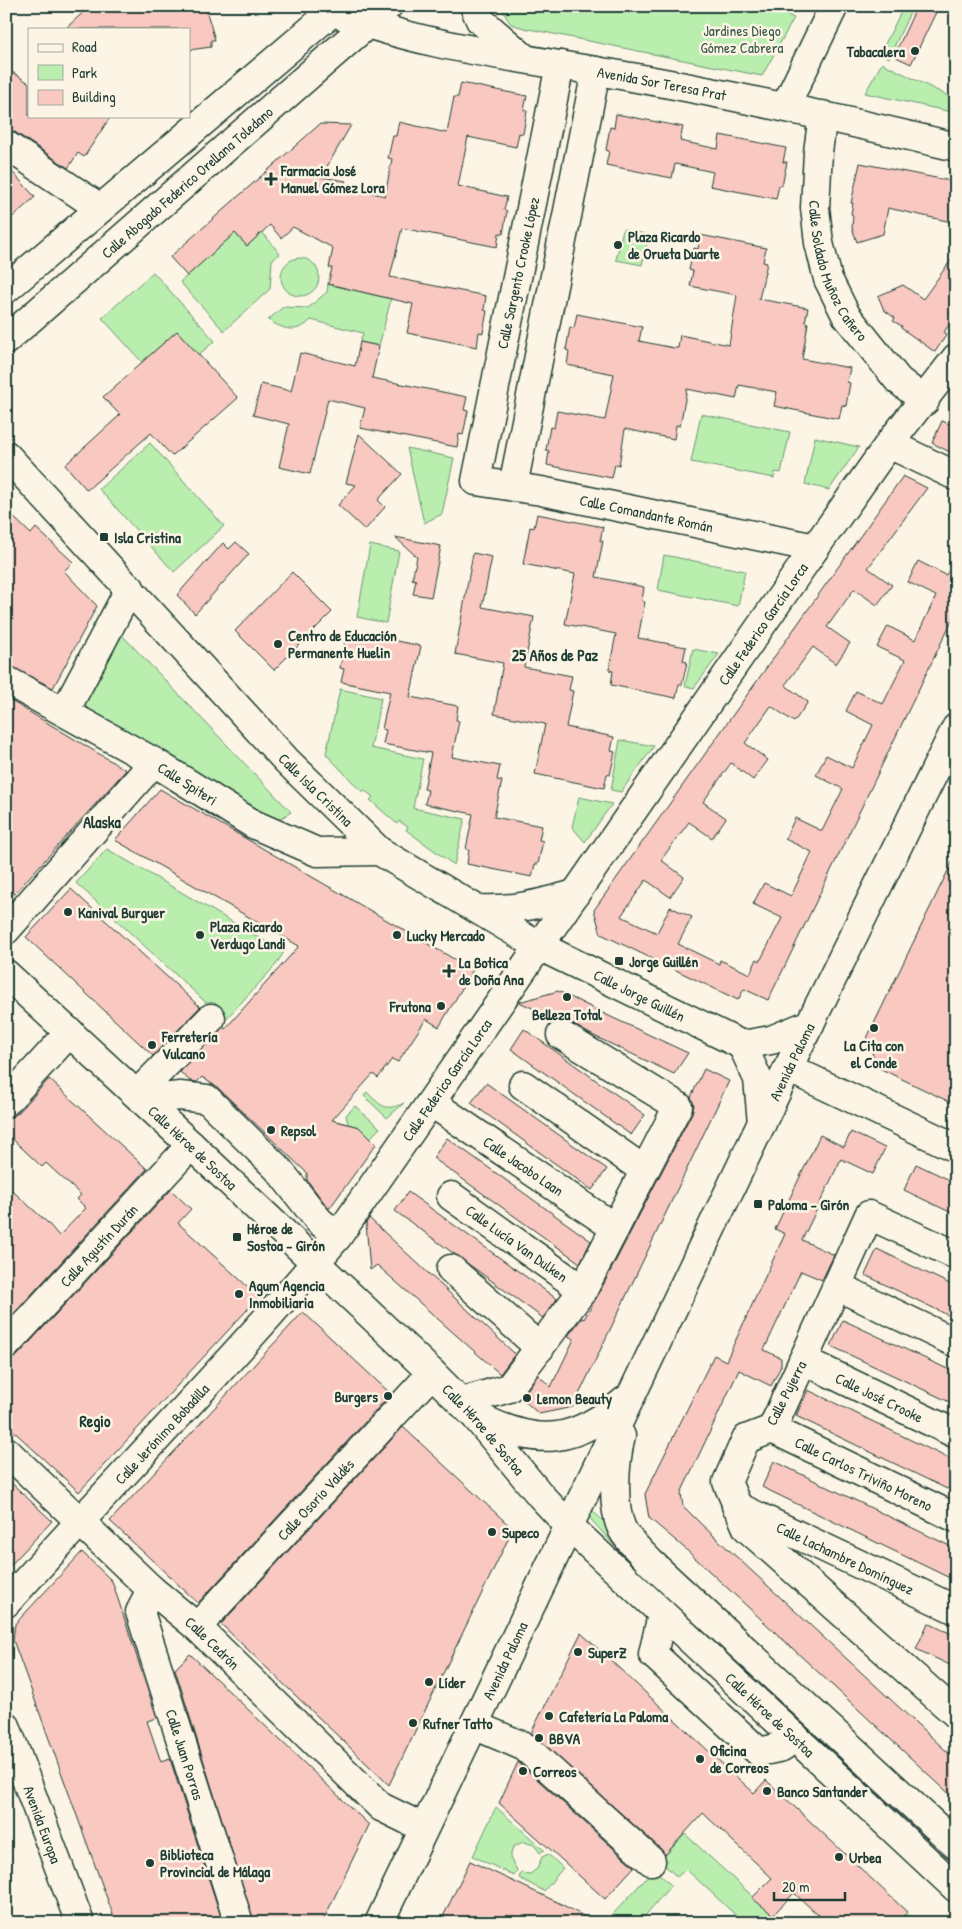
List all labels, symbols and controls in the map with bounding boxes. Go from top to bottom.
park label: Jardines Diego Gómez Cabrera [701,20,784,58]
legend [28,28,190,118]
text: Road [72,36,97,57]
place label: Tabacalera [846,41,905,62]
marker: Tabacalera [909,45,921,57]
street label: Avenida Sor Teresa Prat [596,61,729,105]
text: Park [72,62,97,83]
text: Building [72,86,116,107]
street label: Calle Abogado Federico Orellana Toledano [96,101,277,263]
place label: Farmacia José Manuel Gómez Lora [280,160,385,198]
marker: Farmacia José Manuel Gómez Lora [265,173,277,185]
street label: Calle Sargento Crooke López [492,195,544,351]
street label: Calle Soldado Muñoz Cañero [804,200,873,345]
place label: Plaza Ricardo de Orueta Duarte [628,226,720,264]
marker: Plaza Ricardo de Orueta Duarte [612,239,624,251]
street label: Calle Comandante Román [578,489,716,537]
place label: Isla Cristina [114,527,181,548]
marker: Isla Cristina [98,531,110,543]
street label: Calle Federico García Lorca [713,558,812,689]
place label: Centro de Educación Permanente Huelin [288,625,397,663]
marker: Centro de Educación Permanente Huelin [272,638,284,650]
district label: 25 Años de Paz [512,644,598,666]
street label: Calle Isla Cristina [274,748,358,831]
street label: Calle Spiteri [154,756,222,810]
district label: Alaska [83,811,121,833]
place label: Kanival Burguer [78,902,165,924]
marker: Kanival Burguer [62,906,74,918]
place label: Plaza Ricardo Verdugo Landi [210,916,286,955]
place label: Lucky Mercado [407,925,485,947]
marker: Plaza Ricardo Verdugo Landi [194,929,206,941]
marker: Lucky Mercado [391,929,403,941]
place label: Jorge Guillén [629,951,698,973]
place label: La Botica de Doña Ana [459,952,524,990]
marker: Jorge Guillén [613,955,625,967]
street label: Calle Jorge Guillén [590,964,689,1026]
marker: La Botica de Doña Ana [443,965,455,977]
marker: Belleza Total [561,991,573,1003]
place label: Frutona [389,996,431,1017]
marker: Frutona [435,1000,447,1012]
place label: Belleza Total [532,1004,603,1025]
street label: Calle Federico García Lorca [396,1014,496,1145]
street label: Avenida Paloma [764,1019,819,1104]
marker: La Cita con el Conde [868,1022,880,1034]
place label: Ferretería Vulcano [161,1026,217,1064]
place label: La Cita con el Conde [844,1035,904,1073]
marker: Ferretería Vulcano [146,1039,158,1051]
street label: Calle Héroe de Sostoa [144,1100,242,1194]
place label: Repsol [281,1120,317,1142]
marker: Repsol [265,1124,277,1136]
street label: Calle Jacobo Laan [479,1131,568,1201]
place label: Paloma - Girón [768,1194,850,1215]
marker: Paloma - Girón [752,1198,764,1210]
street label: Calle Agustín Durán [55,1199,142,1291]
street label: Calle Lucía Van Dulken [462,1199,572,1287]
place label: Héroe de Sostoa - Girón [247,1218,325,1256]
marker: Héroe de Sostoa - Girón [231,1231,243,1243]
place label: Agum Agencia Inmobiliaria [249,1275,325,1313]
marker: Agum Agencia Inmobiliaria [233,1288,245,1300]
street label: Calle Pujerra [761,1357,811,1429]
street label: Calle José Crooke [832,1367,927,1427]
street label: Calle Jerónimo Bobadilla [109,1378,214,1489]
street label: Calle Héroe de Sostoa [438,1379,530,1479]
place label: Burgers [334,1386,378,1408]
place label: Lemon Beauty [537,1388,613,1410]
marker: Burgers [382,1390,394,1402]
marker: Lemon Beauty [521,1392,533,1404]
district label: Regio [80,1410,111,1433]
street label: Calle Carlos Triviño Moreno [791,1431,936,1516]
street label: Calle Osorio Valdés [272,1454,359,1545]
street label: Calle Lachambre Domínguez [773,1516,918,1599]
place label: Supeco [502,1522,539,1544]
marker: Supeco [486,1526,498,1538]
street label: Calle Cedrón [181,1611,245,1674]
street label: Avenida Paloma [477,1618,532,1703]
place label: SuperZ [588,1642,627,1664]
marker: SuperZ [572,1646,584,1658]
street label: Calle Héroe de Sostoa [721,1667,820,1762]
place label: Líder [439,1672,466,1693]
marker: Líder [423,1676,435,1688]
street label: Calle Juan Porras [161,1706,210,1803]
place label: Cafetería La Paloma [559,1706,668,1727]
marker: Cafetería La Paloma [543,1710,555,1722]
place label: Rufner Tatto [423,1713,492,1734]
marker: Rufner Tatto [407,1717,419,1729]
place label: BBVA [549,1728,581,1749]
marker: BBVA [533,1732,545,1744]
place label: Oficina de Correos [710,1740,769,1778]
marker: Oficina de Correos [694,1753,706,1765]
place label: Correos [533,1761,577,1782]
marker: Correos [517,1765,529,1777]
place label: Banco Santander [777,1781,868,1802]
street label: Avenida Europa [19,1782,67,1866]
marker: Banco Santander [761,1785,773,1797]
place label: Biblioteca Provincial de Málaga [160,1844,270,1883]
place label: Urbea [849,1847,881,1868]
marker: Urbea [833,1851,845,1863]
marker: Biblioteca Provincial de Málaga [144,1857,156,1869]
scale bar [774,1869,846,1901]
text: 20 m [782,1876,809,1897]

